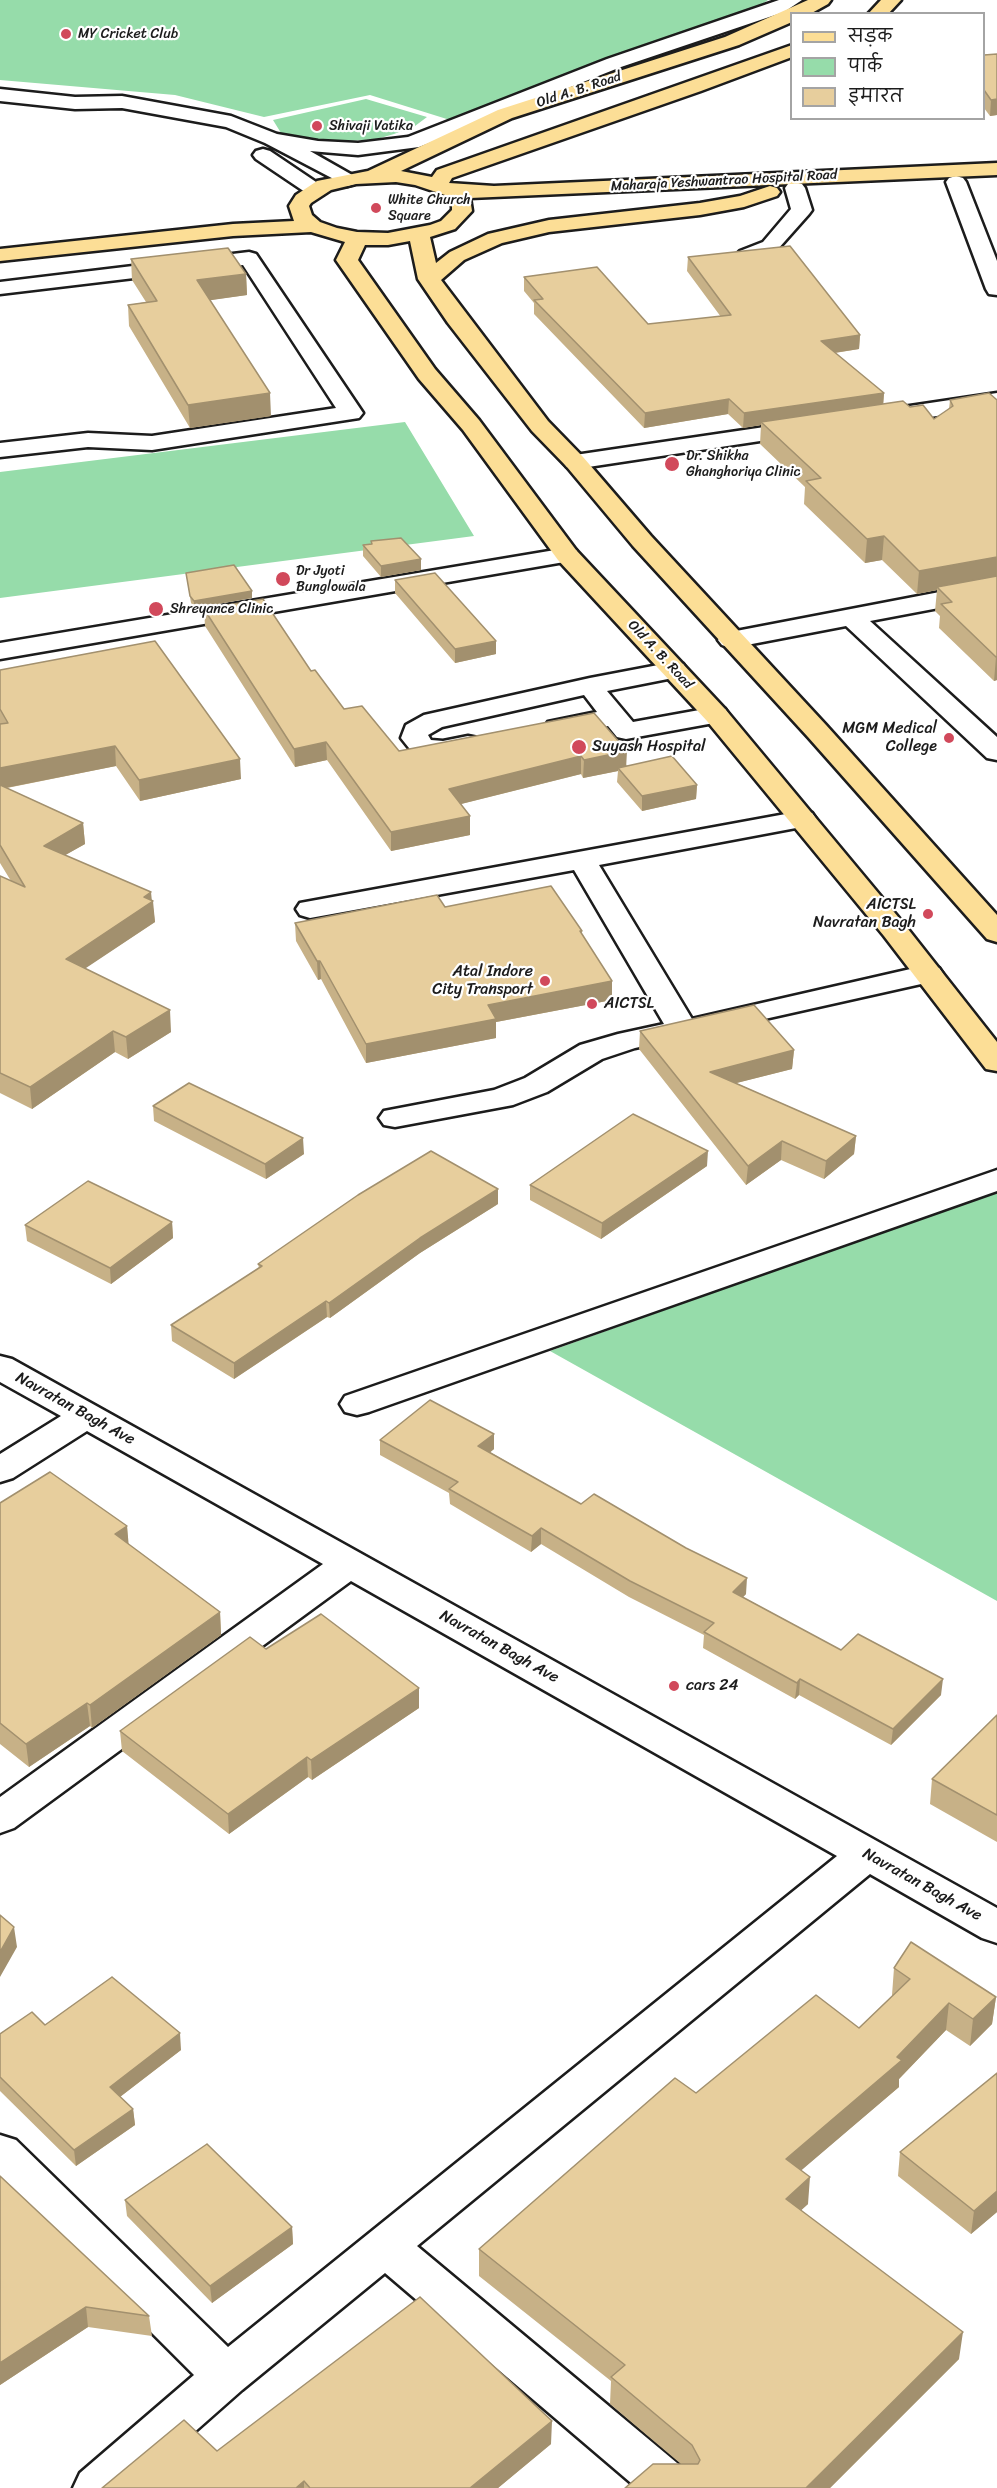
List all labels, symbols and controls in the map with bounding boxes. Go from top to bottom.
legend [790,12,985,120]
text: सड़क [848,20,892,52]
place label: MY Cricket Club [78,26,178,42]
marker: MY Cricket Club [59,27,73,41]
text: पार्क [848,50,882,82]
street label: Old A. B. Road [535,68,623,112]
text: इमारत [848,80,903,112]
place label: Shivaji Vatika [329,118,413,134]
marker: Shivaji Vatika [310,119,324,133]
street label: Maharaja Yeshwantrao Hospital Road [610,167,838,195]
place label: White Church Square [388,192,471,225]
marker: White Church Square [369,201,383,215]
place label: Dr. Shikha Ghanghoriya Clinic [686,448,801,480]
marker: Dr. Shikha Ghanghoriya Clinic [663,455,681,473]
place label: Dr Jyoti Bunglowala [296,563,366,596]
marker: Dr Jyoti Bunglowala [274,570,292,588]
marker: Shreyance Clinic [147,600,165,618]
place label: Shreyance Clinic [170,601,273,617]
street label: Old A. B. Road [624,617,696,693]
place label: MGM Medical College [842,719,937,757]
marker: MGM Medical College [942,731,956,745]
place label: Suyash Hospital [592,737,706,757]
marker: Suyash Hospital [570,738,588,756]
place label: AICTSL Navratan Bagh [813,895,916,933]
marker: AICTSL Navratan Bagh [921,907,935,921]
place label: Atal Indore City Transport [432,962,533,1000]
marker: Atal Indore City Transport [538,974,552,988]
place label: AICTSL [604,994,654,1014]
marker: AICTSL [585,997,599,1011]
street label: Navratan Bagh Ave [12,1368,138,1450]
street label: Navratan Bagh Ave [436,1606,562,1688]
place label: cars 24 [686,1676,739,1696]
marker: cars 24 [667,1679,681,1693]
street label: Navratan Bagh Ave [859,1844,985,1926]

